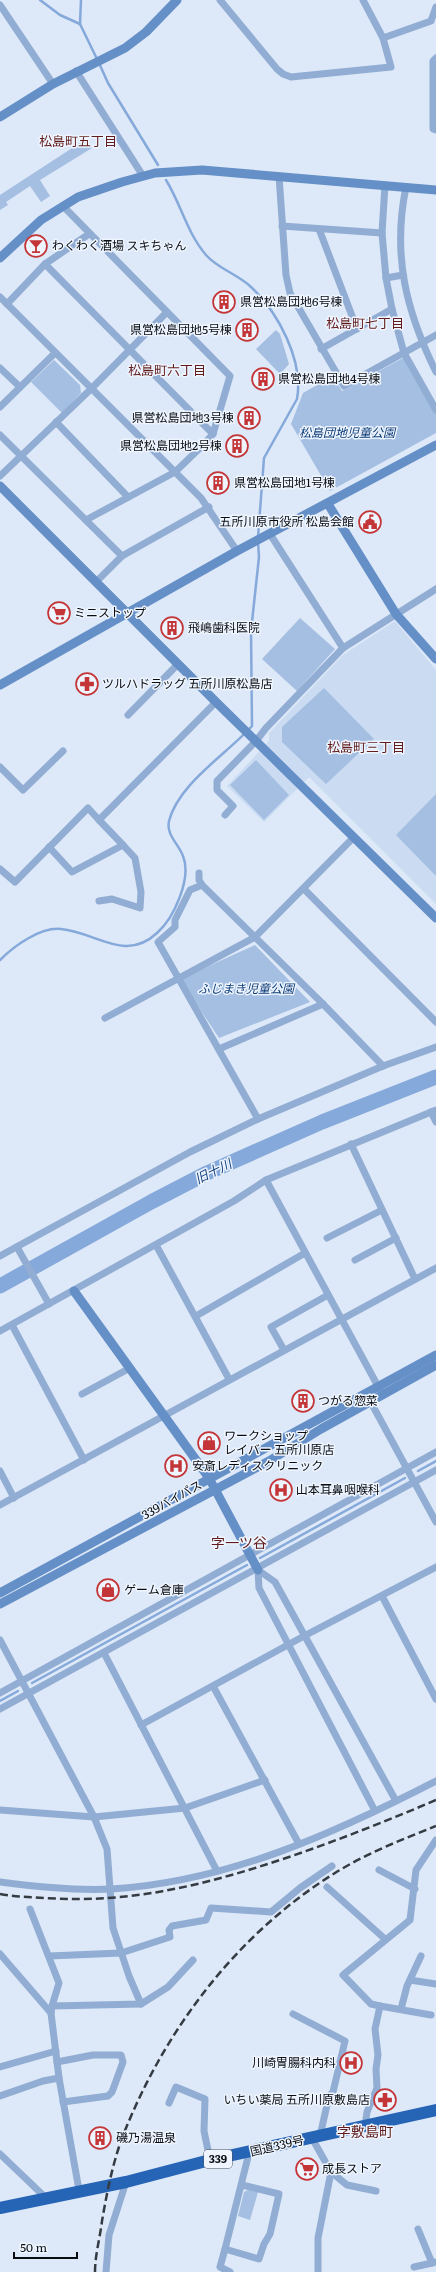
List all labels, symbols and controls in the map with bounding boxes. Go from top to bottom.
district label: 松島町五丁目 [39,131,117,150]
bar icon: わくわく酒場 スキちゃん [23,233,49,259]
place label: わくわく酒場 スキちゃん [52,236,186,254]
building icon: 県営松島団地6号棟 [211,289,237,315]
place label: 県営松島団地6号棟 [240,292,342,310]
district label: 松島町七丁目 [326,313,404,332]
building icon: 県営松島団地5号棟 [234,317,260,343]
place label: 県営松島団地5号棟 [130,320,232,338]
district label: 松島町六丁目 [128,360,206,379]
building icon: 県営松島団地4号棟 [250,366,276,392]
place label: 県営松島団地4号棟 [278,369,381,387]
building icon: 県営松島団地3号棟 [236,405,262,431]
place label: 県営松島団地3号棟 [131,408,234,426]
park label: 松島団地児童公園 [299,423,397,441]
building icon: 県営松島団地2号棟 [224,433,250,459]
place label: 県営松島団地2号棟 [120,436,222,454]
building icon: 県営松島団地1号棟 [205,470,231,496]
place label: 県営松島団地1号棟 [234,473,335,491]
public building icon: 五所川原市役所 松島会館 [357,509,383,535]
place label: 五所川原市役所 松島会館 [220,512,354,530]
supermarket icon: ミニストップ [46,600,72,626]
place label: ミニストップ [74,603,146,621]
building icon: 飛嶋歯科医院 [159,615,185,641]
place label: 飛嶋歯科医院 [188,618,260,636]
pharmacy icon: ツルハドラッグ 五所川原松島店 [74,671,100,697]
place label: ツルハドラッグ 五所川原松島店 [102,674,272,692]
district label: 松島町三丁目 [327,737,405,756]
park label: ふじまき児童公園 [198,979,296,997]
water label: 旧十川 [191,1153,236,1188]
building icon: つがる惣菜 [290,1388,316,1414]
place label: つがる惣菜 [318,1391,378,1409]
place label: ワークショップ レイバー 五所川原店 [224,1426,334,1458]
shop icon: ワークショップ レイバー 五所川原店 [196,1430,222,1456]
hospital icon: 安斎レディスクリニック [163,1453,189,1479]
place label: 安斎レディスクリニック [192,1456,323,1474]
street label: 339バイパス [138,1475,205,1523]
hospital icon: 山本耳鼻咽喉科 [268,1477,294,1503]
place label: 山本耳鼻咽喉科 [296,1480,380,1498]
district label: 字一ツ谷 [211,1532,267,1552]
shop icon: ゲーム倉庫 [95,1577,121,1603]
place label: ゲーム倉庫 [124,1580,184,1598]
hospital icon: 川崎胃腸科内科 [338,2050,364,2076]
place label: 川崎胃腸科内科 [252,2053,336,2071]
pharmacy icon: いちい薬局 五所川原敷島店 [372,2087,398,2113]
place label: いちい薬局 五所川原敷島店 [224,2090,370,2108]
district label: 字敷島町 [337,2121,393,2141]
building icon: 磯乃湯温泉 [87,2125,113,2151]
place label: 磯乃湯温泉 [116,2128,176,2146]
street label: 国道339号 [248,2130,306,2160]
road number: 339 [204,2150,232,2168]
supermarket icon: 成長ストア [294,2156,320,2182]
place label: 成長ストア [322,2159,382,2177]
scale bar [14,2234,77,2260]
text: 50 m [20,2238,47,2256]

